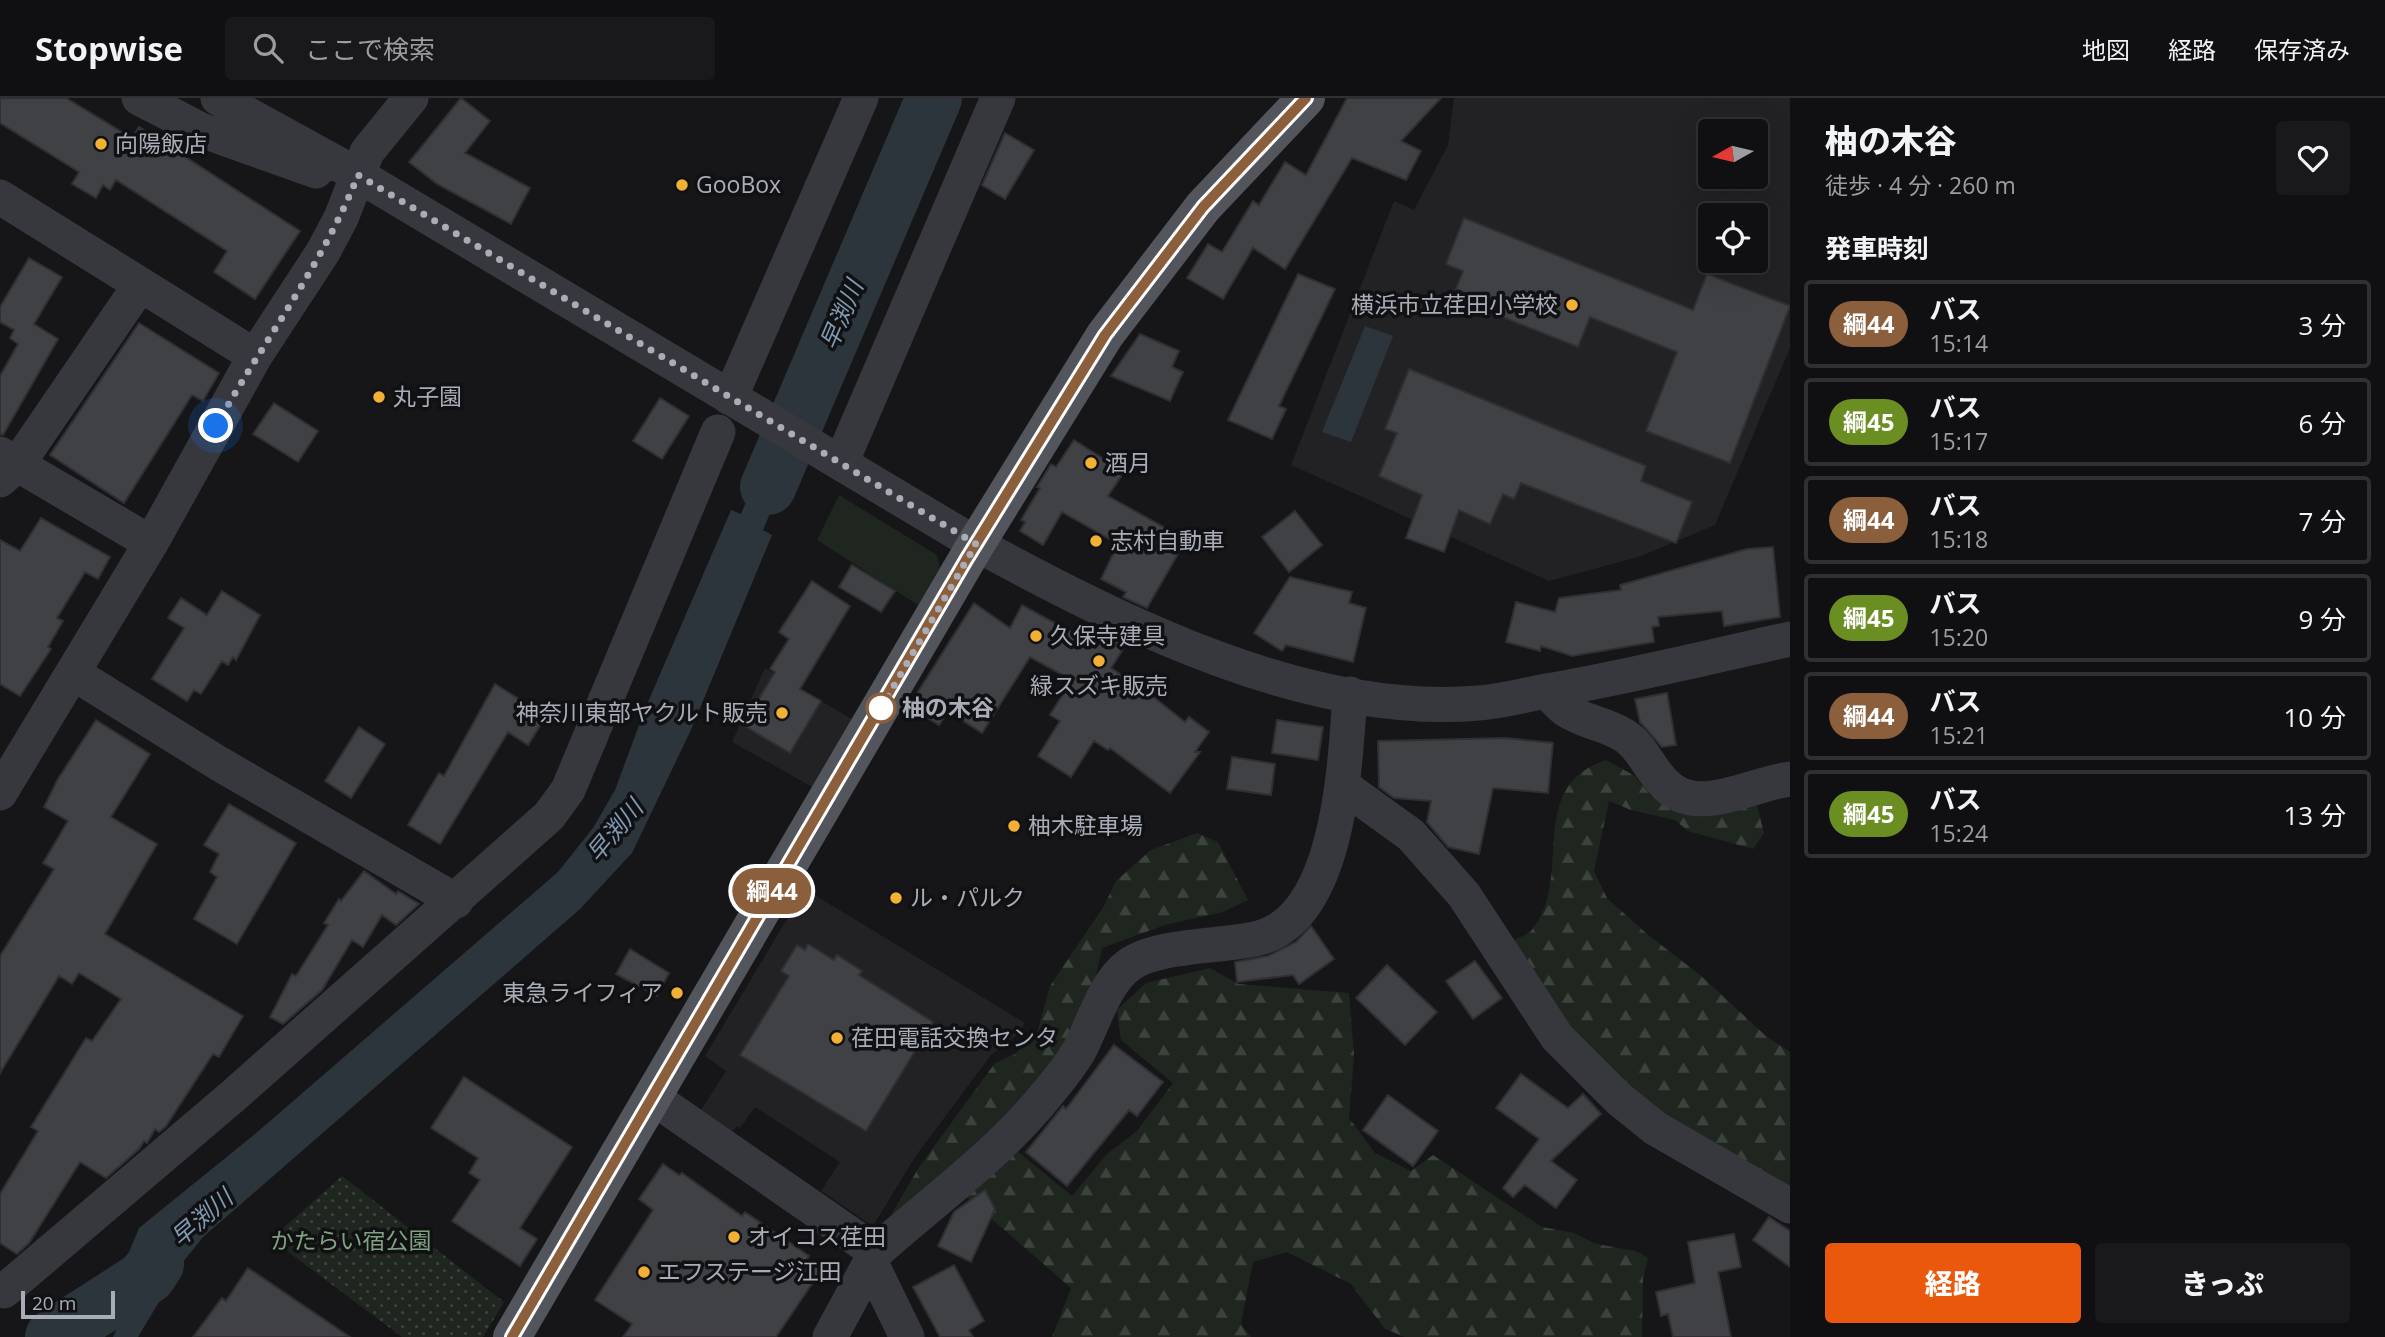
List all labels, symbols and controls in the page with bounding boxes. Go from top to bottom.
search box [225,17,715,80]
text: Stopwise [35,26,183,71]
icon: search [249,29,287,67]
text: ここで検索 [305,31,435,67]
text: 地図 [2082,33,2130,66]
text: 経路 [2168,33,2216,66]
text: 保存済み [2254,33,2350,66]
text: 柚の木谷 [1825,118,1957,163]
north arrow [1698,119,1768,189]
map controls [1698,119,1768,273]
button: heart [2276,121,2350,195]
place label: 向陽飯店 [115,127,207,159]
marker: 向陽飯店 [93,136,109,152]
place label: GooBox [696,168,781,200]
text: 徒歩 · 4 分 · 260 m [1825,169,2016,201]
marker: GooBox [674,177,690,193]
button: locate [1698,203,1768,273]
text: 発車時刻 [1825,230,1929,266]
water label: 早渕川 [811,272,871,354]
place label: 横浜市立荏田小学校 [1351,288,1558,320]
text: バス [1929,291,1981,327]
marker: 横浜市立荏田小学校 [1564,297,1580,313]
text: 綱44 [1843,307,1894,340]
text: 3 分 [2298,307,2346,343]
text: 15:14 [1929,327,1988,359]
place label: 丸子園 [393,380,462,412]
marker: 丸子園 [371,389,387,405]
text: バス [1929,389,1981,425]
text: 綱45 [1843,405,1894,438]
text: 6 分 [2298,405,2346,441]
your location [198,408,233,443]
text: 15:17 [1929,425,1988,457]
place label: 酒月 [1105,446,1151,478]
marker: 酒月 [1083,455,1099,471]
text: バス [1929,487,1981,523]
text: 綱44 [1843,503,1894,536]
text: 7 分 [2298,503,2346,539]
text: 15:18 [1929,523,1988,555]
place label: 志村自動車 [1110,524,1225,556]
marker: 志村自動車 [1088,533,1104,549]
text: バス [1929,585,1981,621]
text: 綱45 [1843,601,1894,634]
text: 9 分 [2298,601,2346,637]
place label: 久保寺建具 [1050,619,1165,651]
text: 15:20 [1929,621,1988,653]
marker: 久保寺建具 [1028,628,1044,644]
marker: 緑スズキ販売 [1091,653,1107,669]
place label: 緑スズキ販売 [1030,669,1168,701]
text: バス [1929,683,1981,719]
place label: 柚の木谷 [902,691,994,723]
marker: 柚の木谷 [866,693,896,723]
place label: 神奈川東部ヤクルト販売 [516,696,768,728]
text: 綱44 [1843,699,1894,732]
text: 10 分 [2284,699,2346,735]
marker: 神奈川東部ヤクルト販売 [774,705,790,721]
text: 15:21 [1929,719,1988,751]
text: バス [1929,781,1981,817]
water label: 早渕川 [578,790,652,868]
text: 綱45 [1843,797,1894,830]
text: 13 分 [2284,797,2346,833]
place label: 柚木駐車場 [1028,809,1143,841]
text: 15:24 [1929,817,1988,849]
marker: 柚木駐車場 [1006,818,1022,834]
line badge: 綱44 [732,868,812,914]
text: 綱44 [746,874,798,907]
place label: ル・パルク [910,881,1025,913]
marker: ル・パルク [888,890,904,906]
place label: 東急ライフィア [502,976,663,1008]
marker: 東急ライフィア [669,985,685,1001]
place label: 荏田電話交換センタ [851,1021,1058,1053]
marker: 荏田電話交換センタ [829,1030,845,1046]
water label: 早渕川 [163,1179,241,1253]
place label: オイコス荏田 [748,1220,886,1252]
park label: かたらい宿公園 [271,1224,432,1256]
marker: オイコス荏田 [726,1229,742,1245]
button: 経路 [1825,1243,2081,1323]
button: きっぷ [2095,1243,2350,1323]
place label: エフステージ江田 [658,1255,842,1287]
marker: エフステージ江田 [636,1264,652,1280]
scale bar [21,1288,116,1320]
text: 20 m [32,1290,76,1316]

